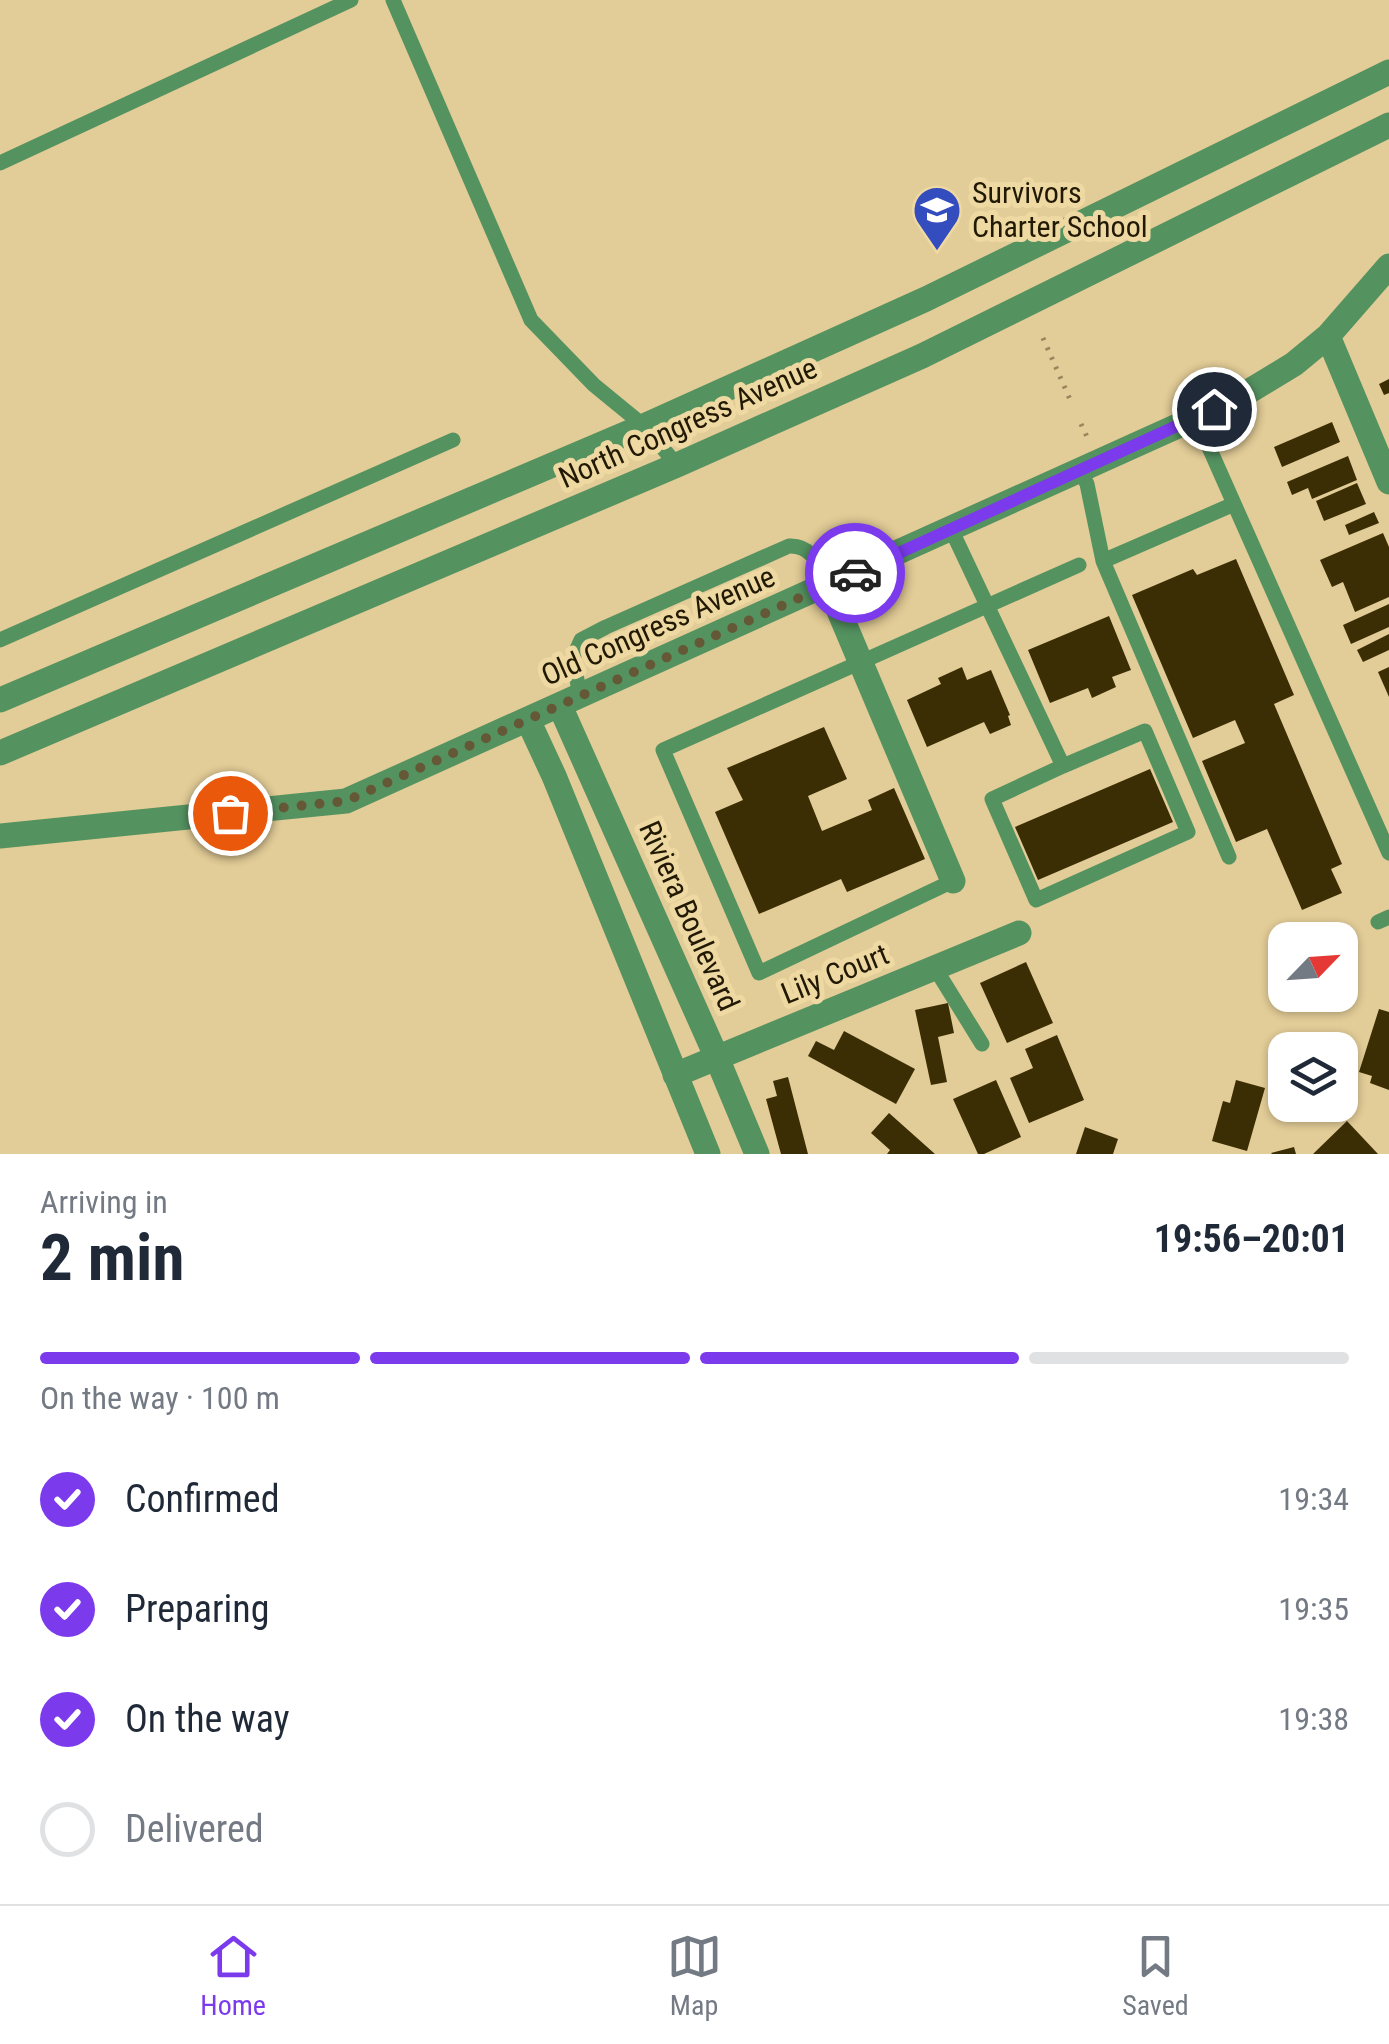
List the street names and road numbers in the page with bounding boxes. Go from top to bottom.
street label: North Congress Avenue [553,350,822,495]
street label: Old Congress Avenue [536,558,780,693]
street label: Riviera Boulevard [632,816,747,1016]
street label: Lily Court [776,936,894,1011]

